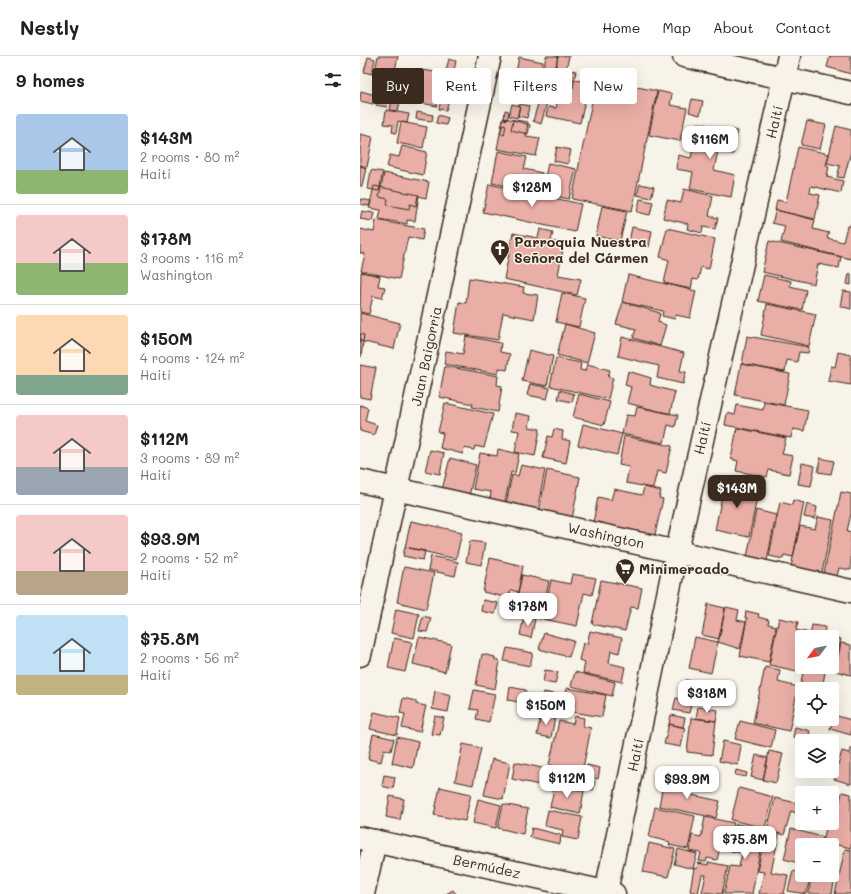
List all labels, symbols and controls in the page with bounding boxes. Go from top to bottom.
text: Nestly [20,15,79,40]
text: Home [602,18,640,37]
text: Map [662,18,691,37]
text: About [713,18,754,37]
text: Contact [776,18,831,37]
chip: Buy [372,68,424,104]
chip: Rent [432,68,491,104]
chip: Filters [499,68,572,104]
chip: New [580,68,637,104]
text: 9 homes [16,69,85,91]
icon: filters [322,69,344,91]
street label: Haití [761,104,787,140]
text: $143M [140,126,193,148]
pin: $116M [682,126,738,160]
icon: home [48,130,96,178]
text: $116M [691,130,729,147]
text: 2 rooms · 80 m² [140,148,239,165]
text: Haití [140,165,171,182]
pin: $128M [504,174,560,208]
text: $128M [512,178,552,195]
text: $178M [140,227,192,249]
icon: home [48,231,96,279]
place label: Parroquia Nuestra Señora del Cármen [514,232,648,267]
church icon: Parroquia Nuestra Señora del Cármen [489,238,511,266]
text: 3 rooms · 116 m² [140,249,243,266]
text: Washington [140,266,213,283]
street label: Juan Baigorria [406,304,446,408]
text: $150M [140,327,193,349]
icon: home [48,331,96,379]
text: 4 rooms · 124 m² [140,349,245,366]
text: Haití [140,366,171,383]
street label: Haití [689,420,715,456]
text: $112M [140,427,189,449]
icon: home [48,431,96,479]
text: 3 rooms · 89 m² [140,449,239,466]
text: Haití [140,466,171,483]
pin: $143M [709,475,765,509]
text: $143M [717,479,757,496]
street label: Washington [566,518,646,552]
text: $93.9M [140,527,200,549]
icon: home [48,531,96,579]
text: 2 rooms · 52 m² [140,549,238,566]
supermarket icon: Minimercado [614,557,636,585]
place label: Minimercado [639,559,729,578]
text: Haití [140,566,171,583]
pin: $178M [500,593,556,627]
text: $178M [508,597,548,614]
text: $75.8M [140,627,199,649]
north arrow [795,630,839,674]
map controls [795,630,839,882]
icon: home [48,631,96,679]
text: 2 rooms · 56 m² [140,649,239,666]
text: Haití [140,666,171,683]
pin: $318M [679,680,735,714]
button: locate [795,682,839,726]
text: $318M [687,684,727,701]
pin: $150M [518,692,574,726]
text: $150M [526,696,566,713]
button: layers [795,734,839,778]
street label: Haití [622,737,648,773]
pin: $112M [539,765,595,799]
pin: $93.9M [654,766,720,800]
text: $112M [548,769,586,786]
text: $93.9M [664,770,710,787]
button: + [795,786,839,830]
pin: $75.8M [712,826,778,860]
text: $75.8M [722,830,768,847]
button: − [795,838,839,882]
street label: Bermúdez [452,850,523,882]

